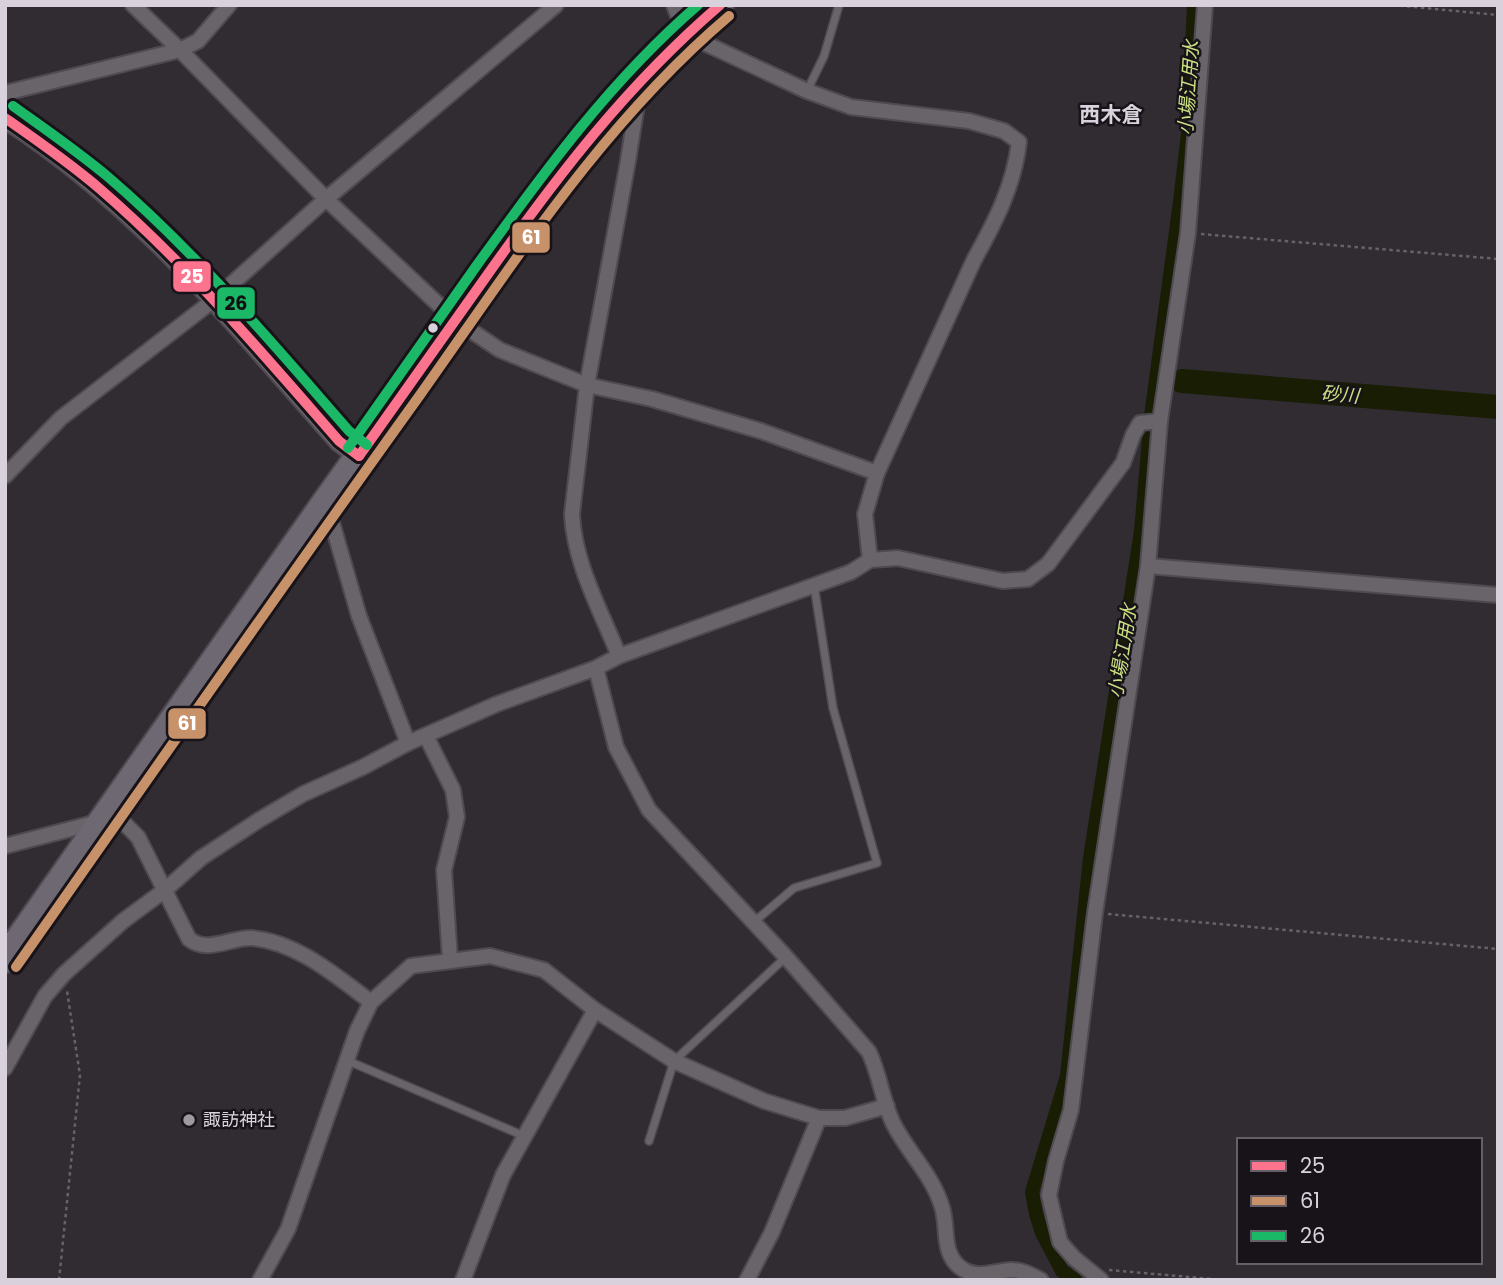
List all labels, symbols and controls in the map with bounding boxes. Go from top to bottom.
water label: 小場江用水 [1172,38,1205,136]
district label: 西木倉 [1080,100,1143,129]
line badge: 61 [511,221,551,254]
text: 61 [521,224,541,251]
line badge: 25 [172,260,212,293]
text: 25 [180,263,204,290]
line badge: 26 [216,286,256,320]
text: 26 [225,290,247,317]
unlabelled marker [426,321,440,335]
water label: 砂川 [1320,379,1362,410]
water label: 小場江用水 [1102,600,1144,700]
line badge: 61 [167,707,207,740]
text: 61 [177,710,197,737]
place label: 諏訪神社 [203,1107,275,1132]
marker: 諏訪神社 [181,1112,197,1128]
legend [1237,1138,1482,1264]
text: 25 [1300,1151,1325,1180]
text: 61 [1300,1186,1320,1215]
text: 26 [1300,1221,1325,1250]

